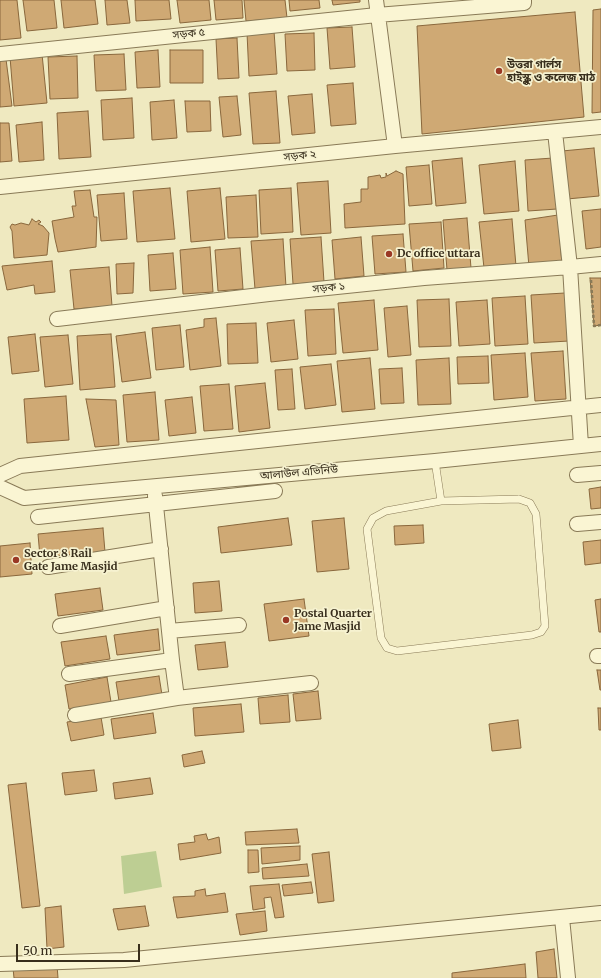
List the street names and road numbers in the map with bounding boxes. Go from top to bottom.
street label: সড়ক ৫ [172,26,206,42]
street label: সড়ক ২ [283,148,317,164]
street label: সড়ক ১ [312,280,346,296]
street label: আলাউল এভিনিউ [259,463,339,483]

